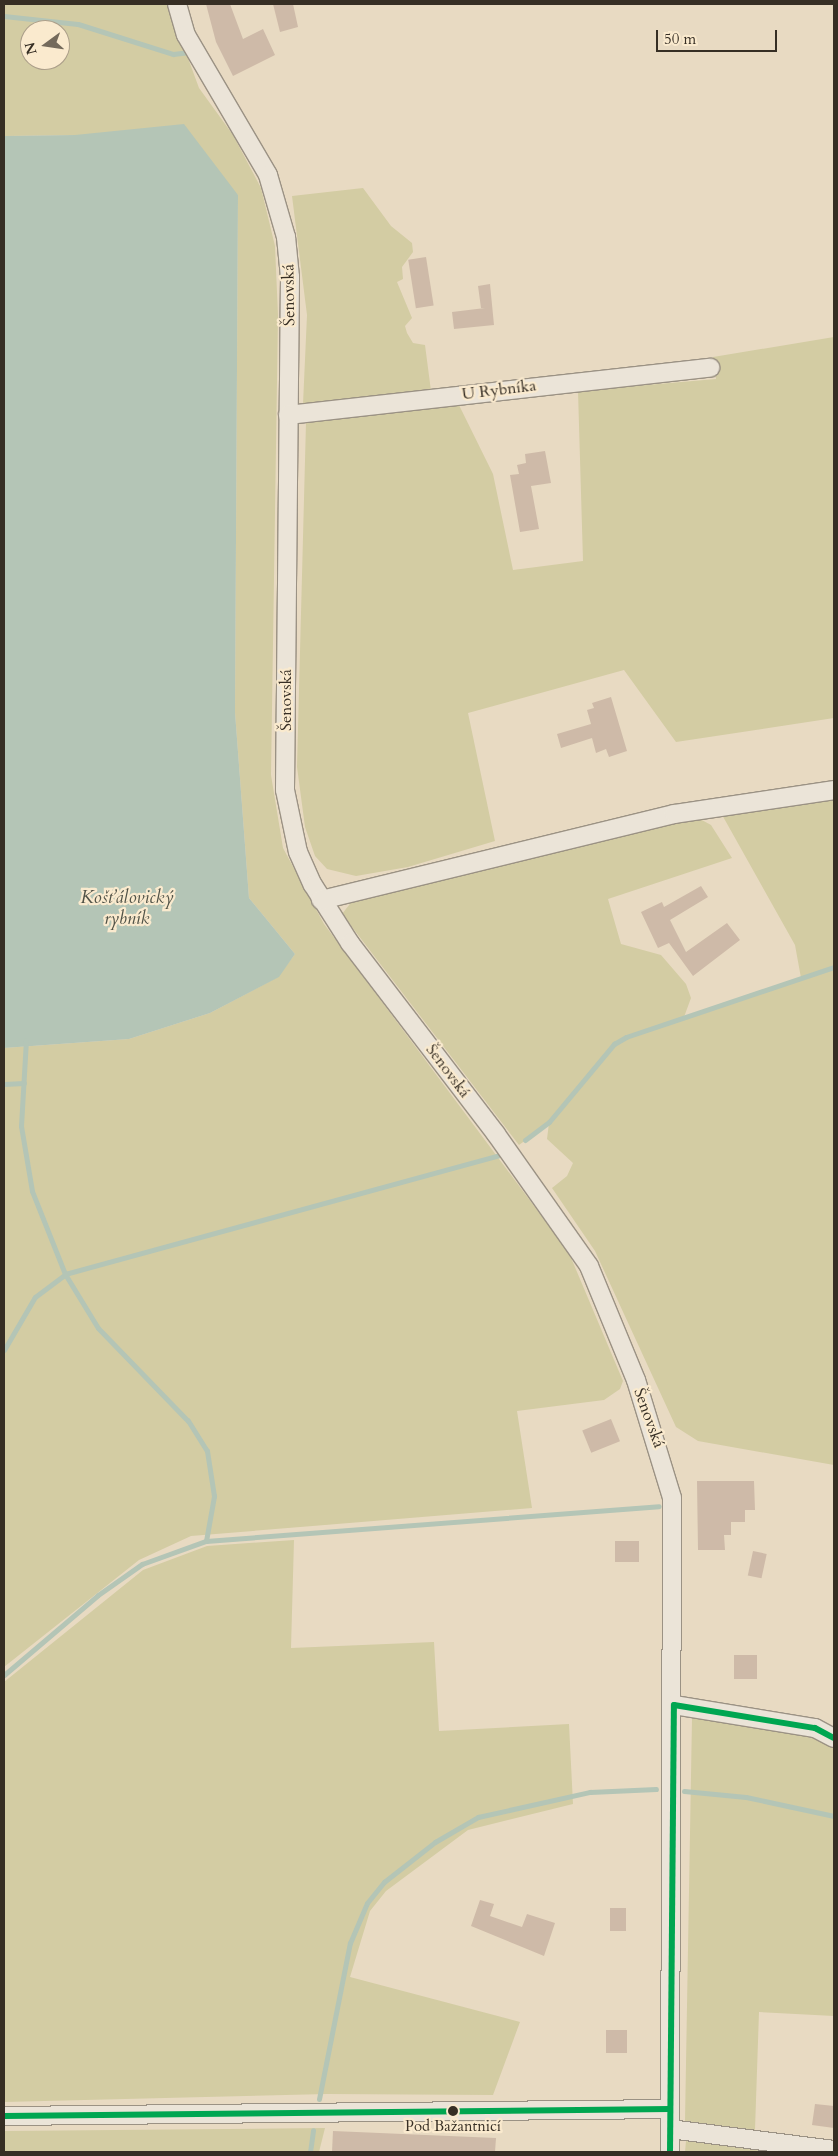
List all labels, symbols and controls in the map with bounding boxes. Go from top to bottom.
north arrow [20,20,70,70]
scale bar [658,20,779,52]
text: 50 m [664,29,696,49]
text: N [20,40,42,57]
street label: Šenovská [279,264,299,326]
street label: U Rybníka [461,376,537,404]
street label: Šenovská [276,669,296,731]
water label: Košťálovický rybník [81,888,173,931]
street label: Šenovská [422,1040,474,1102]
street label: Šenovská [629,1386,669,1450]
marker: Pod Bažantnicí [448,2106,458,2116]
place label: Pod Bažantnicí [405,2118,501,2136]

